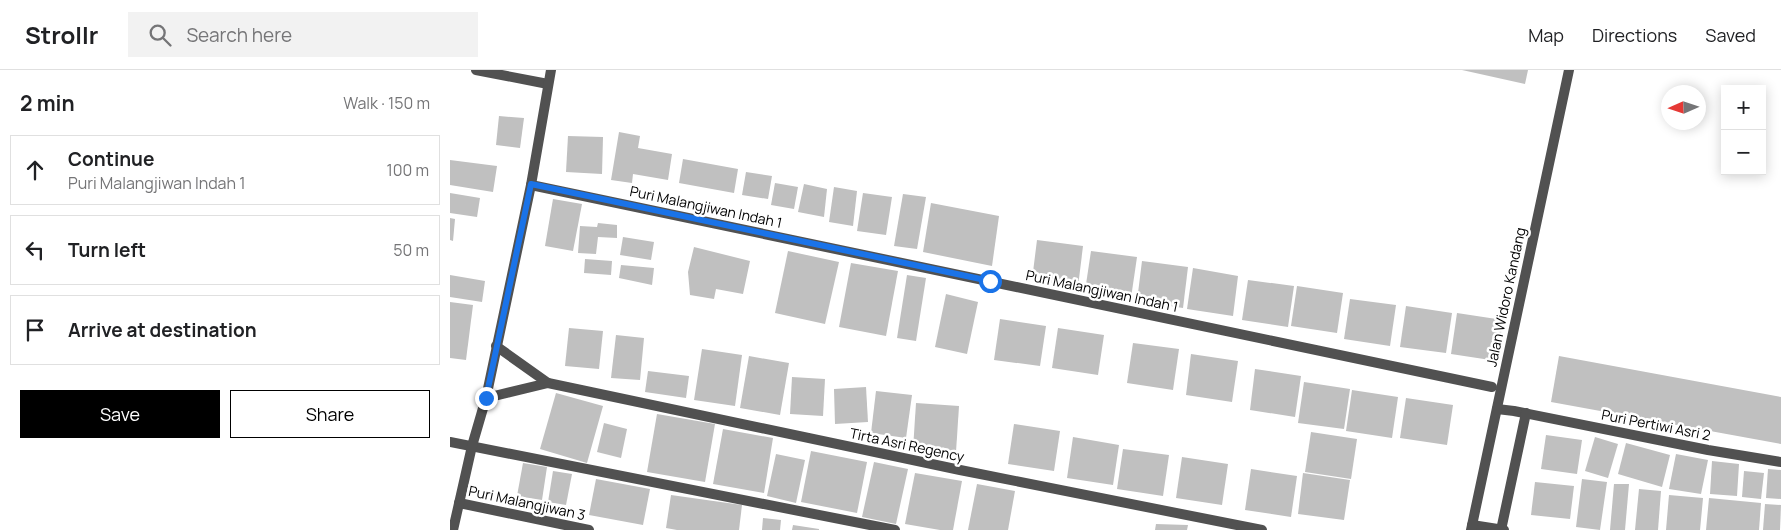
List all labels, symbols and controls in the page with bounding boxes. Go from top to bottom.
search box [128,12,478,57]
text: Strollr [25,18,98,51]
icon: search [146,21,174,49]
text: Search here [186,22,292,48]
text: Map [1528,23,1564,47]
text: Directions [1592,23,1677,47]
text: Saved [1705,23,1756,47]
north arrow [1661,85,1706,130]
map controls [1721,85,1766,175]
button: + [1721,85,1766,130]
text: 2 min [20,89,75,117]
text: Walk · 150 m [343,92,430,114]
button: − [1721,130,1766,175]
text: Continue [68,146,154,172]
icon: ahead [21,156,49,184]
text: 100 m [386,159,429,181]
text: Puri Malangjiwan Indah 1 [68,172,245,194]
street label: Puri Malangjiwan Indah 1 [628,181,784,232]
street label: Jalan Widoro Kandang [1481,225,1530,368]
icon: left [21,236,49,264]
text: Turn left [68,237,146,263]
text: 50 m [393,239,429,261]
street label: Puri Malangjiwan Indah 1 [1024,265,1180,316]
route start [979,270,1002,293]
icon: arrive [21,316,49,344]
text: Arrive at destination [68,317,257,343]
route end [475,387,498,410]
button: Save [20,390,220,438]
button: Share [230,390,430,438]
street label: Puri Pertiwi Asri 2 [1600,405,1712,444]
street label: Tirta Asri Regency [848,423,967,466]
street label: Puri Malangjiwan 3 [467,481,587,524]

